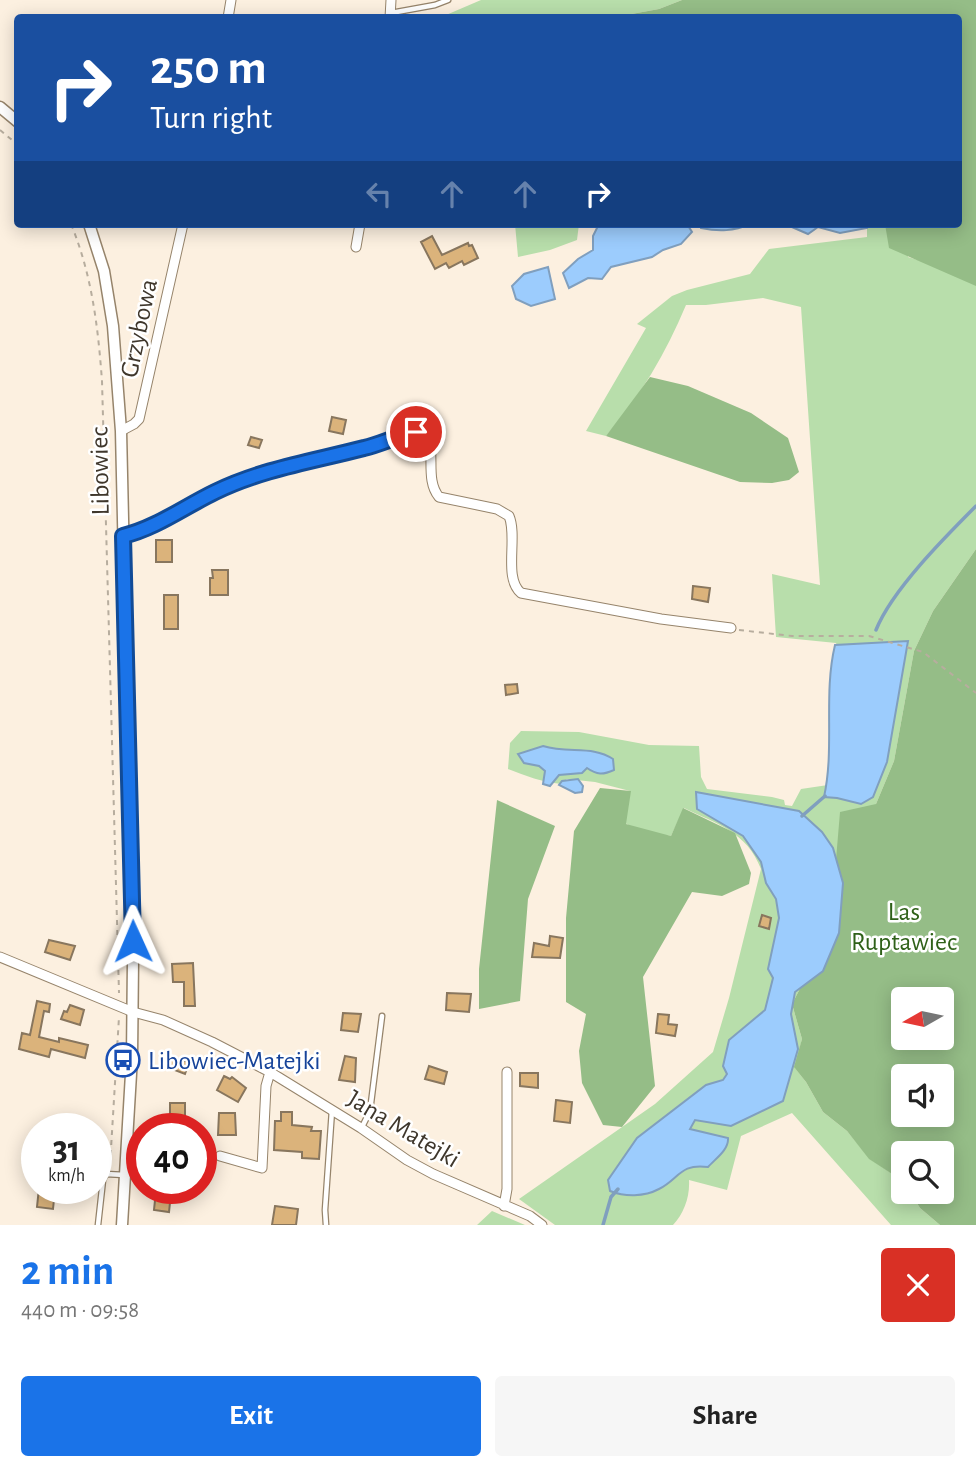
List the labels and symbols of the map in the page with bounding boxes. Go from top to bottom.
street label: Grzybowa [116,277,162,380]
pin [386,402,446,462]
street label: Libowiec [86,426,114,516]
park label: Las Ruptawiec [851,899,957,955]
position arrow [96,904,170,978]
north arrow [891,987,954,1050]
bus stop icon: Libowiec-Matejki [104,1041,142,1079]
place label: Libowiec-Matejki [148,1048,321,1074]
street label: Jana Matejki [343,1085,464,1173]
speed limit sign: 40 [126,1113,217,1204]

